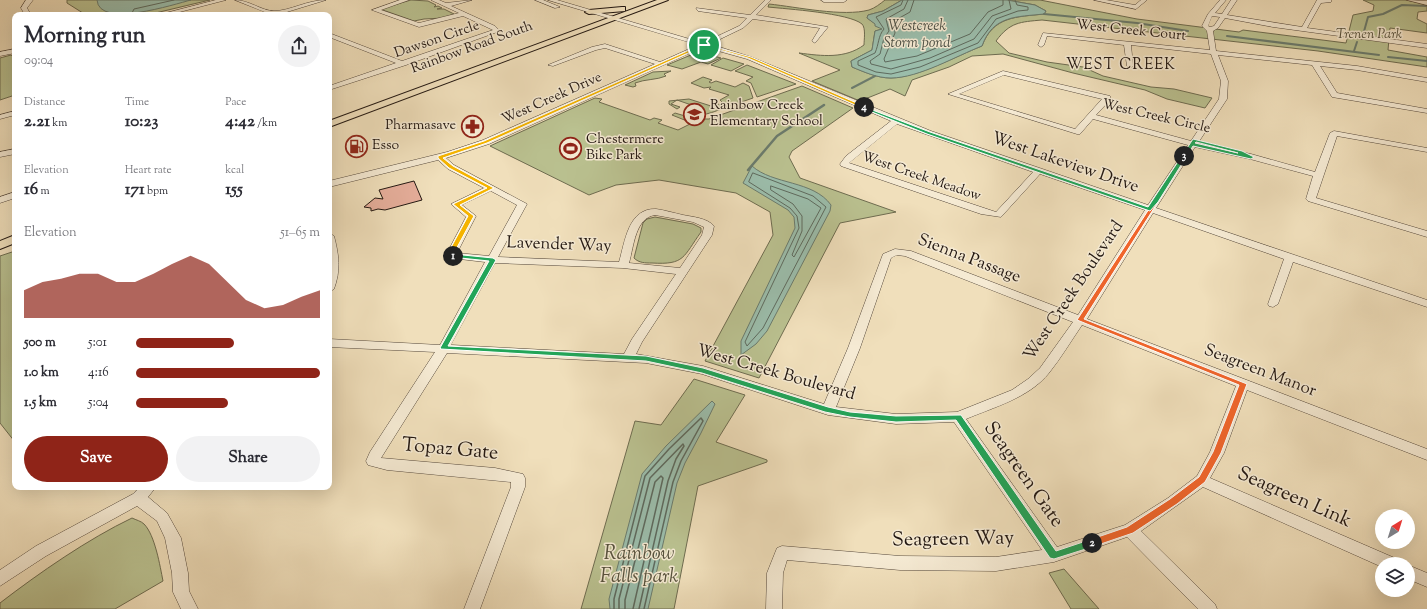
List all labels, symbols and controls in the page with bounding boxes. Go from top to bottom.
street label: West Creek Court [1075,15,1187,47]
street label: Dawson Circle [392,16,482,64]
water label: Westcreek Storm pond [883,16,951,54]
street label: Rainbow Road South [408,17,536,79]
text: Morning run [24,21,146,53]
button: share [278,25,320,67]
park label: Trenen Park [1336,25,1403,45]
pin [687,28,721,62]
icon: arrive [693,34,715,56]
text: 09:04 [24,52,53,70]
district label: WEST CREEK [1066,55,1176,76]
street label: West Creek Drive [499,68,605,130]
text: Distance [24,94,65,110]
text: Time [125,94,149,110]
text: Pace [225,94,246,110]
street label: West Creek Circle [1100,95,1212,139]
place label: Rainbow Creek Elementary School [710,96,823,132]
pin: 4 [854,97,874,117]
text: 4 [861,99,867,115]
school or university icon: Rainbow Creek Elementary School [681,101,707,127]
text: 2.21 [24,110,50,134]
text: 10:23 [125,110,158,134]
text: 4:42 [225,110,255,134]
pharmacy icon: Pharmasave [459,113,485,139]
text: km [50,115,67,131]
text: /km [255,115,277,131]
place label: Pharmasave [385,116,456,136]
street label: West Lakeview Drive [988,127,1142,200]
place label: Chestermere Bike Park [586,130,664,166]
fuel station icon: Esso [344,133,370,159]
sports icon: Chestermere Bike Park [558,135,584,161]
place label: Esso [372,136,399,156]
pin: 3 [1174,146,1194,166]
street label: West Creek Meadow [859,147,984,207]
text: 3 [1182,148,1186,164]
text: Elevation [24,162,69,178]
text: Heart rate [125,162,172,178]
text: kcal [225,162,244,178]
text: 16 [24,178,38,202]
text: 171 [125,178,145,202]
text: 155 [225,178,243,202]
text: m [38,183,50,199]
text: bpm [145,183,168,199]
street label: West Creek Boulevard [1018,216,1130,366]
text: Elevation [24,224,77,242]
text: 51–65 m [280,224,320,242]
street label: Sienna Passage [914,228,1024,290]
street label: Lavender Way [506,231,613,259]
pin: 1 [443,246,463,266]
text: 1 [451,248,455,264]
text: 500 m [24,334,56,352]
text: 5:01 [88,334,107,352]
street label: Seagreen Manor [1200,338,1320,404]
street label: West Creek Boulevard [694,339,859,407]
text: 1.0 km [24,364,59,382]
text: 4:16 [88,364,109,382]
text: 1.5 km [24,394,57,412]
text: 5:04 [88,394,109,412]
street label: Seagreen Gate [976,416,1070,534]
street label: Topaz Gate [401,431,499,469]
button: Save [24,436,168,482]
button: Share [176,436,320,482]
street label: Seagreen Link [1232,460,1356,536]
north arrow [1375,509,1415,549]
map controls [1375,509,1415,597]
street label: Seagreen Way [892,524,1014,556]
pin: 2 [1082,533,1102,553]
text: 2 [1089,535,1095,551]
park label: Rainbow Falls park [600,540,678,592]
button: layers [1375,557,1415,597]

